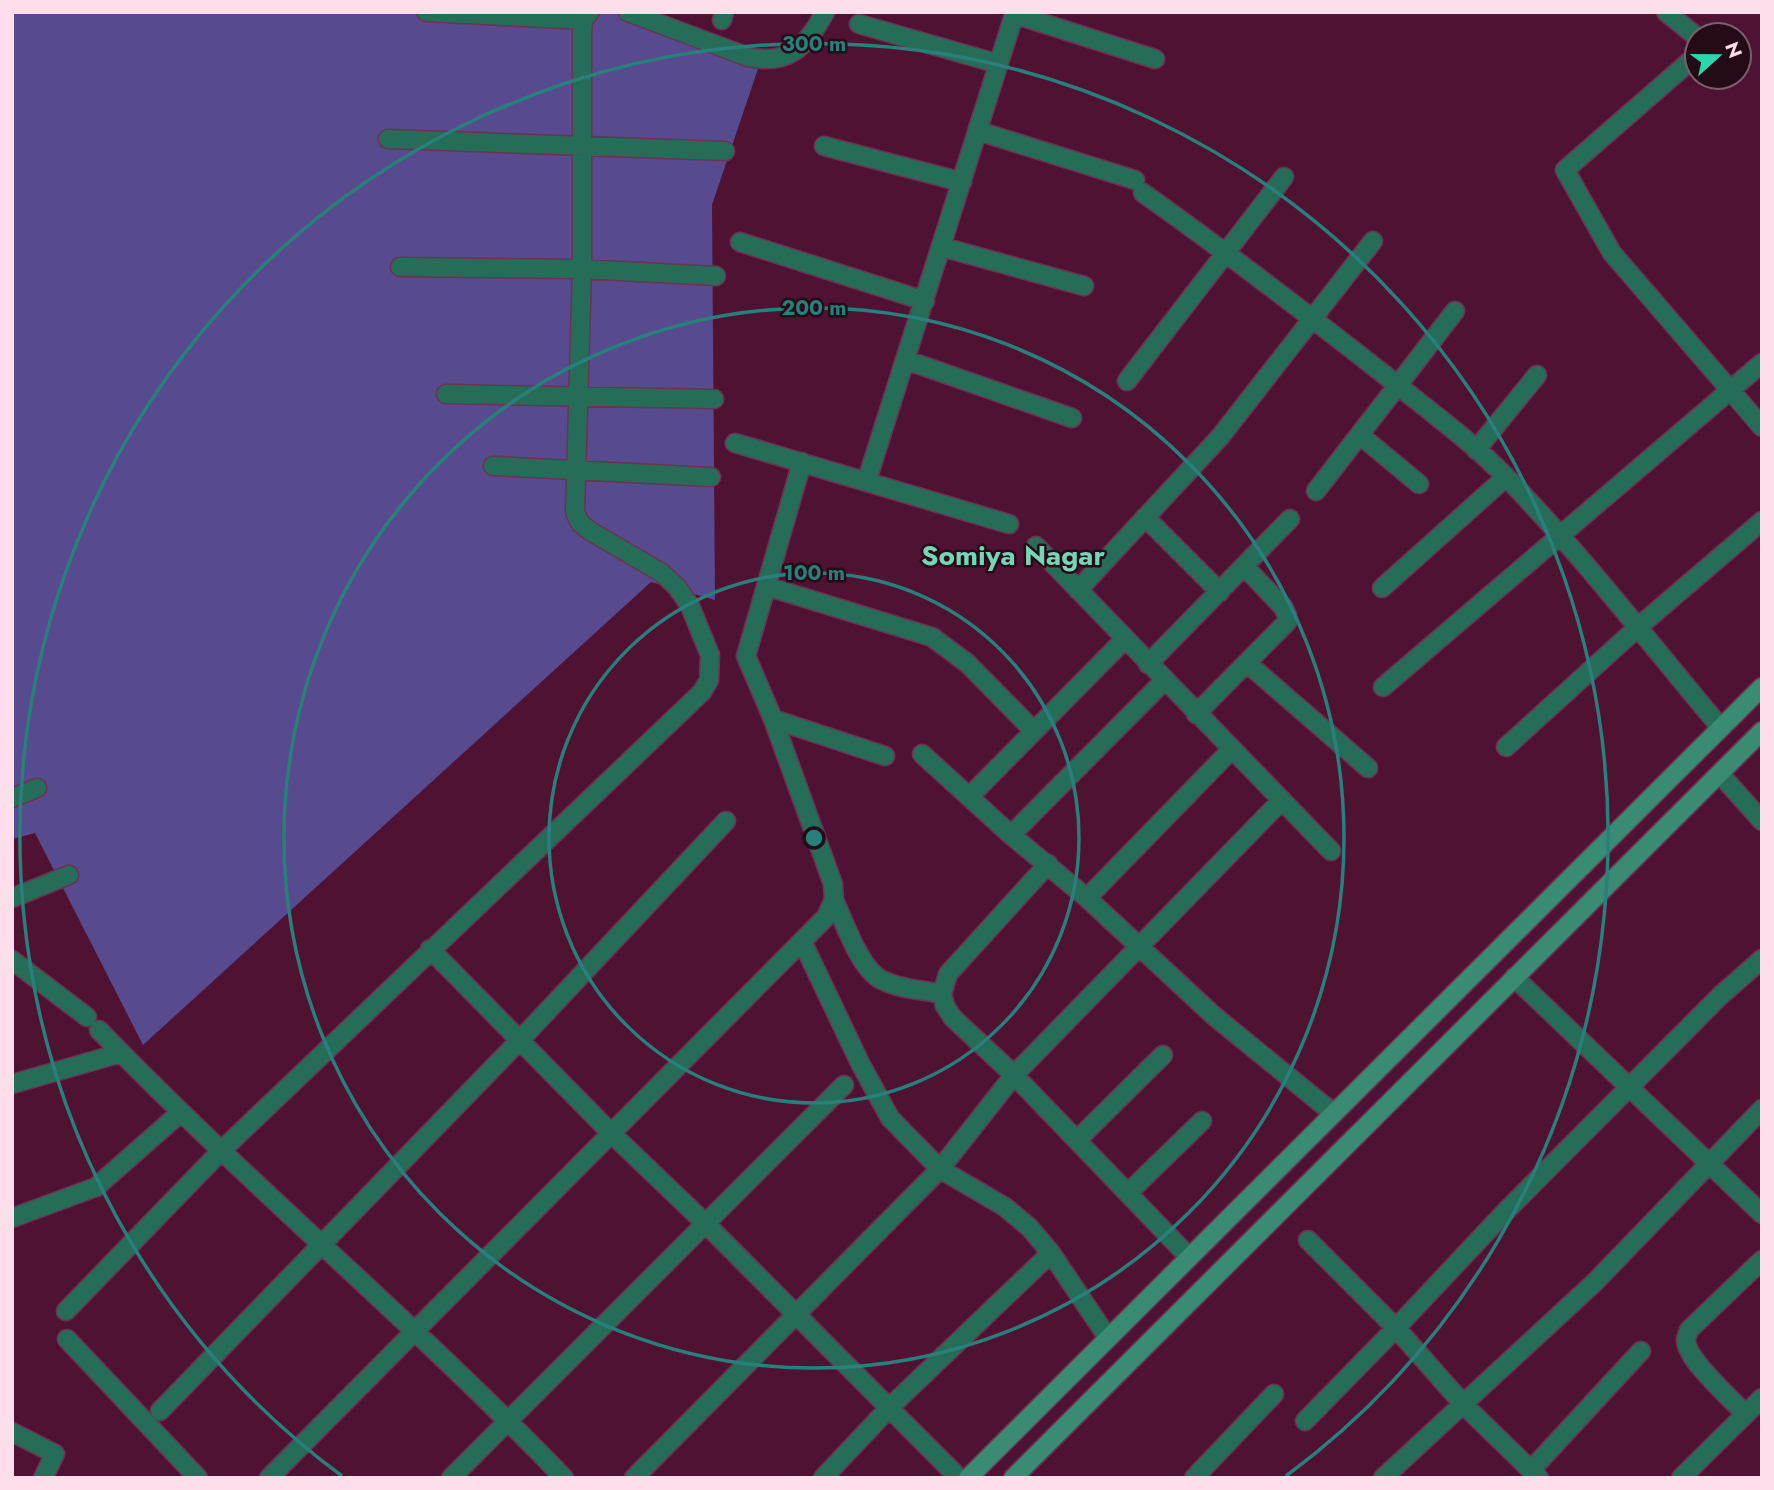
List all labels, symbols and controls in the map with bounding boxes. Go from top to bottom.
north arrow [1683,21,1753,91]
text: 300 m [782,29,846,59]
text: N [1718,38,1749,62]
text: 200 m [781,293,847,323]
district label: Somiya Nagar [921,535,1105,576]
text: 100 m [783,558,845,588]
centre of rings [802,826,826,850]

